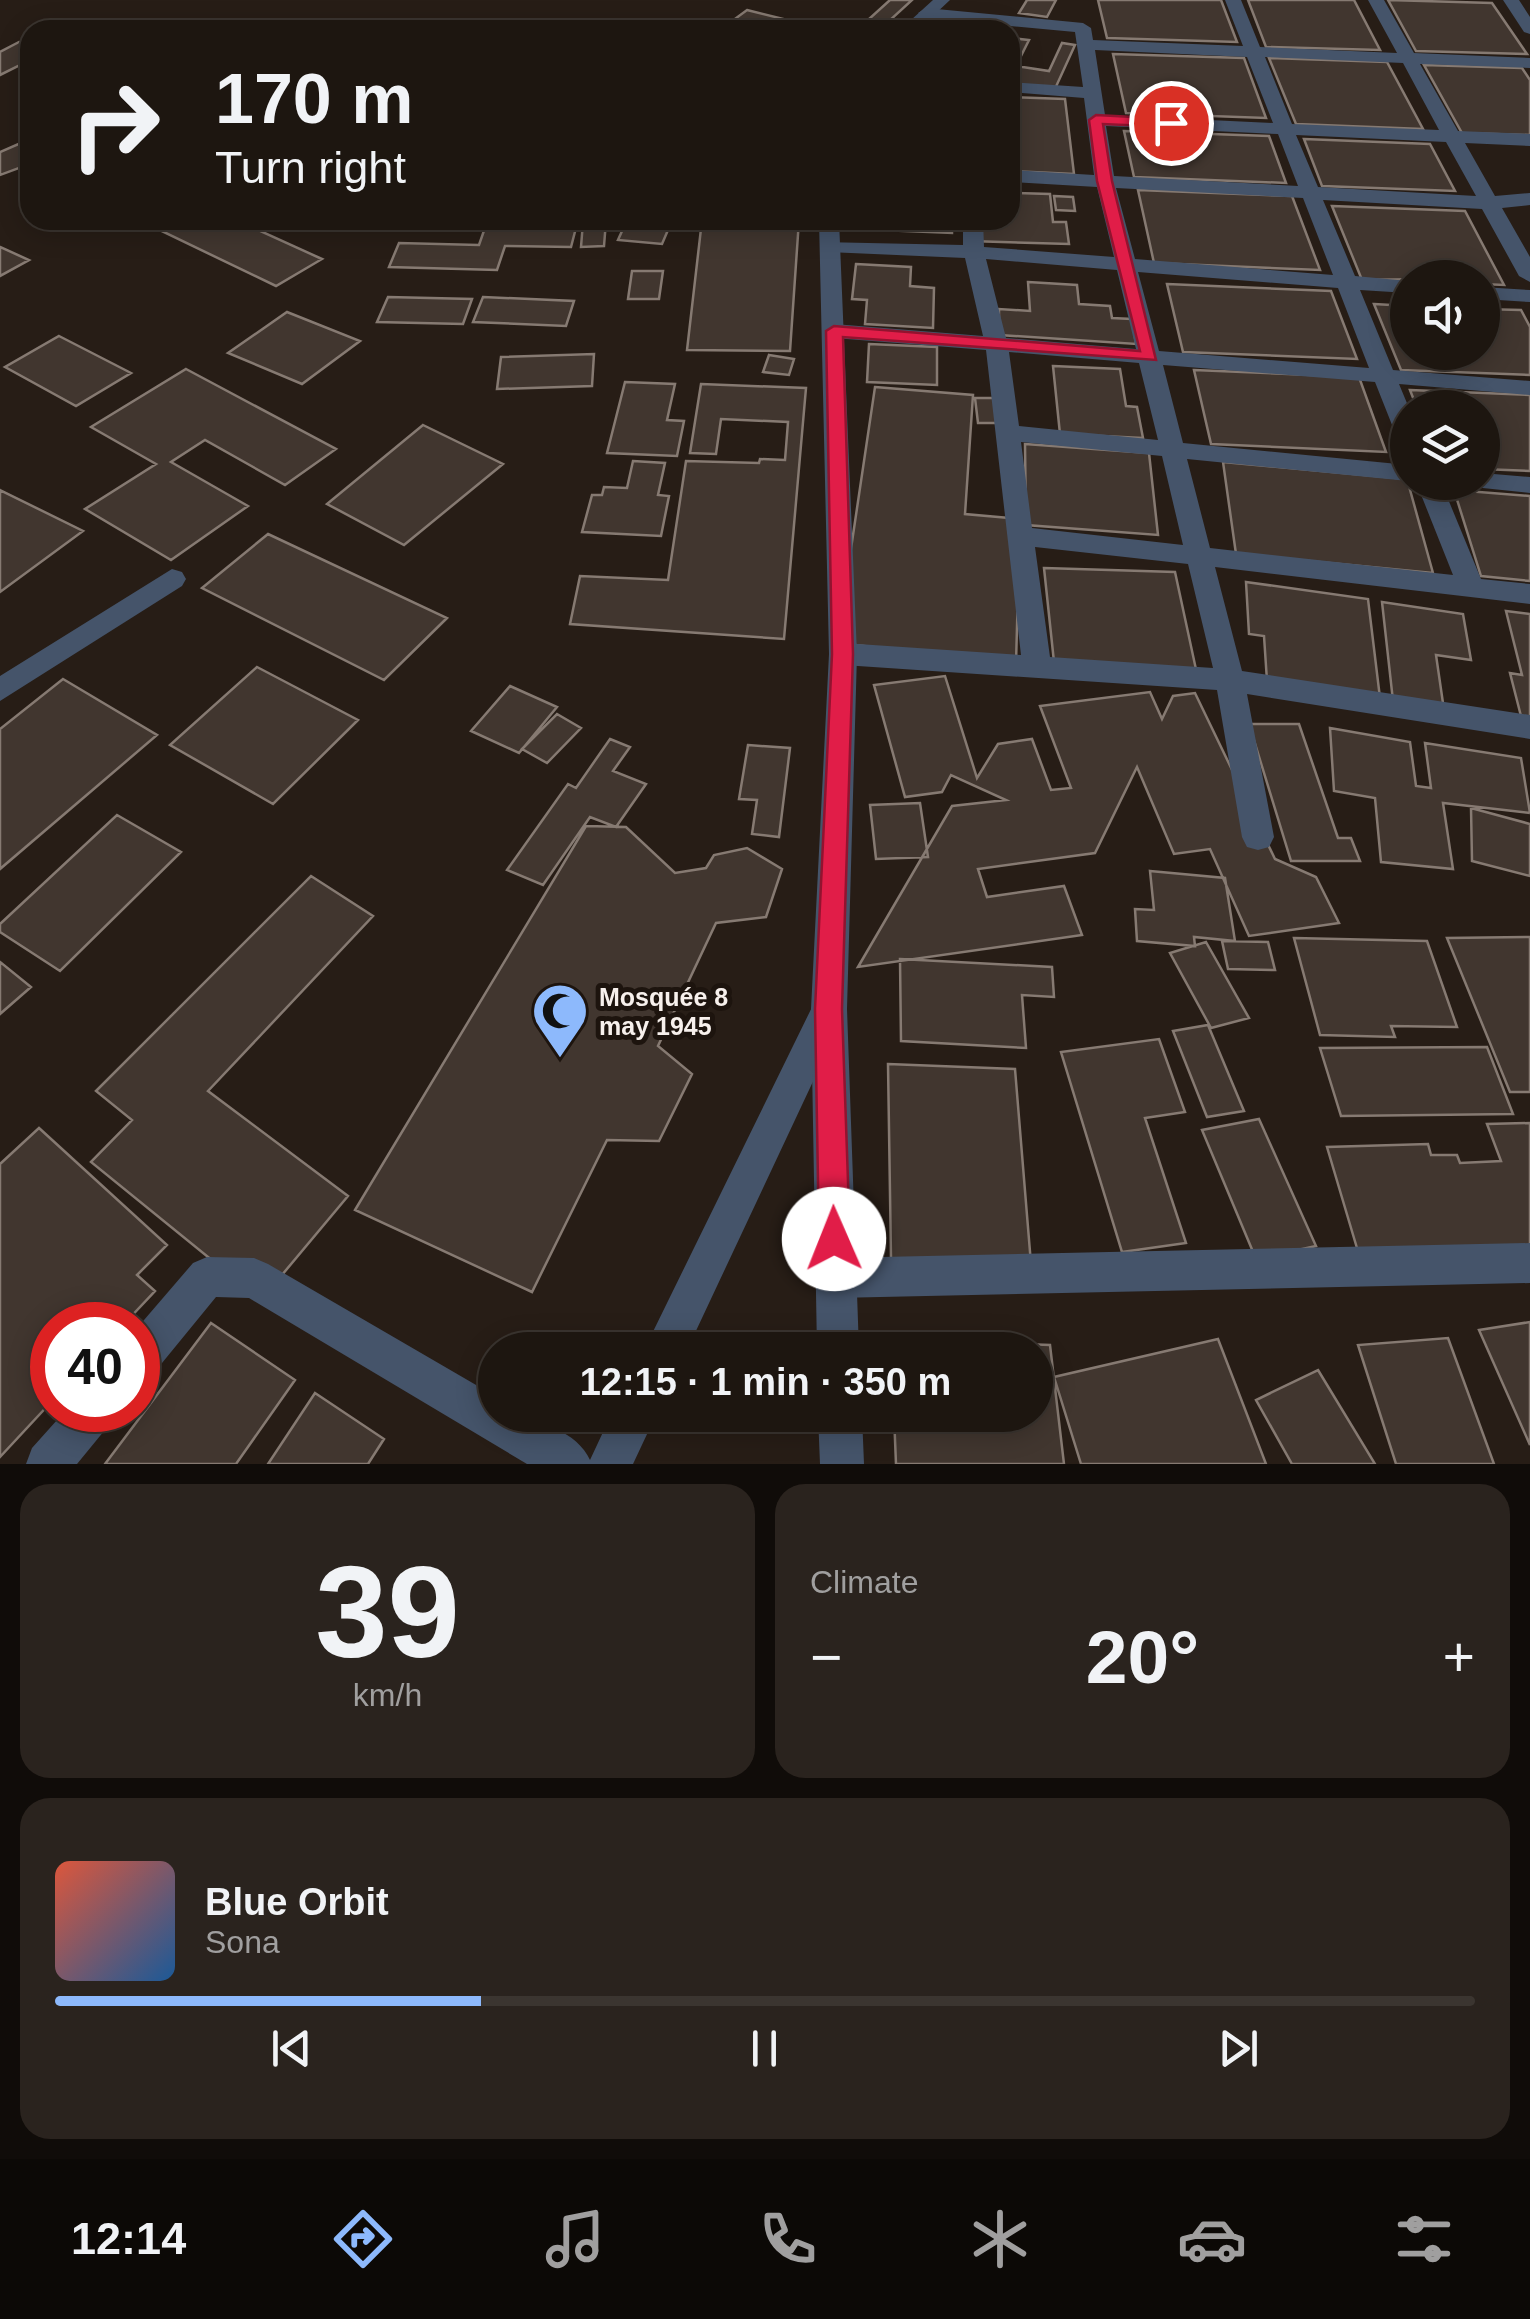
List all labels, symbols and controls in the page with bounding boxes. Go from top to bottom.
icon: right [50,60,180,190]
text: 170 m [215,60,413,138]
pin [1129,81,1214,166]
icon: arrive [1144,96,1199,151]
text: Turn right [215,142,406,193]
map controls [1390,260,1500,500]
button: sound [1390,260,1500,370]
button: layers [1390,390,1500,500]
mosque icon: Mosquée 8 may 1945 [530,981,590,1060]
place label: Mosquée 8 may 1945 [599,983,728,1040]
position arrow [782,1187,886,1291]
speed limit sign: 40 [30,1302,160,1432]
text: 12:15 · 1 min · 350 m [580,1361,951,1403]
text: 39 [315,1539,460,1685]
text: Climate [810,1564,918,1600]
text: 20° [1086,1615,1199,1699]
text: − [810,1626,842,1688]
text: + [1443,1626,1475,1688]
text: km/h [353,1677,422,1713]
text: Blue Orbit [205,1881,389,1923]
text: Sona [205,1924,280,1960]
icon: previous [264,2021,319,2076]
icon: pause [737,2021,792,2076]
icon: next [1211,2021,1266,2076]
icon: directions [328,2204,398,2274]
icon: music [540,2204,610,2274]
icon: phone [753,2204,823,2274]
icon: climate [965,2204,1035,2274]
icon: car [1177,2204,1247,2274]
icon: filters [1389,2204,1459,2274]
text: 12:14 [71,2213,186,2264]

